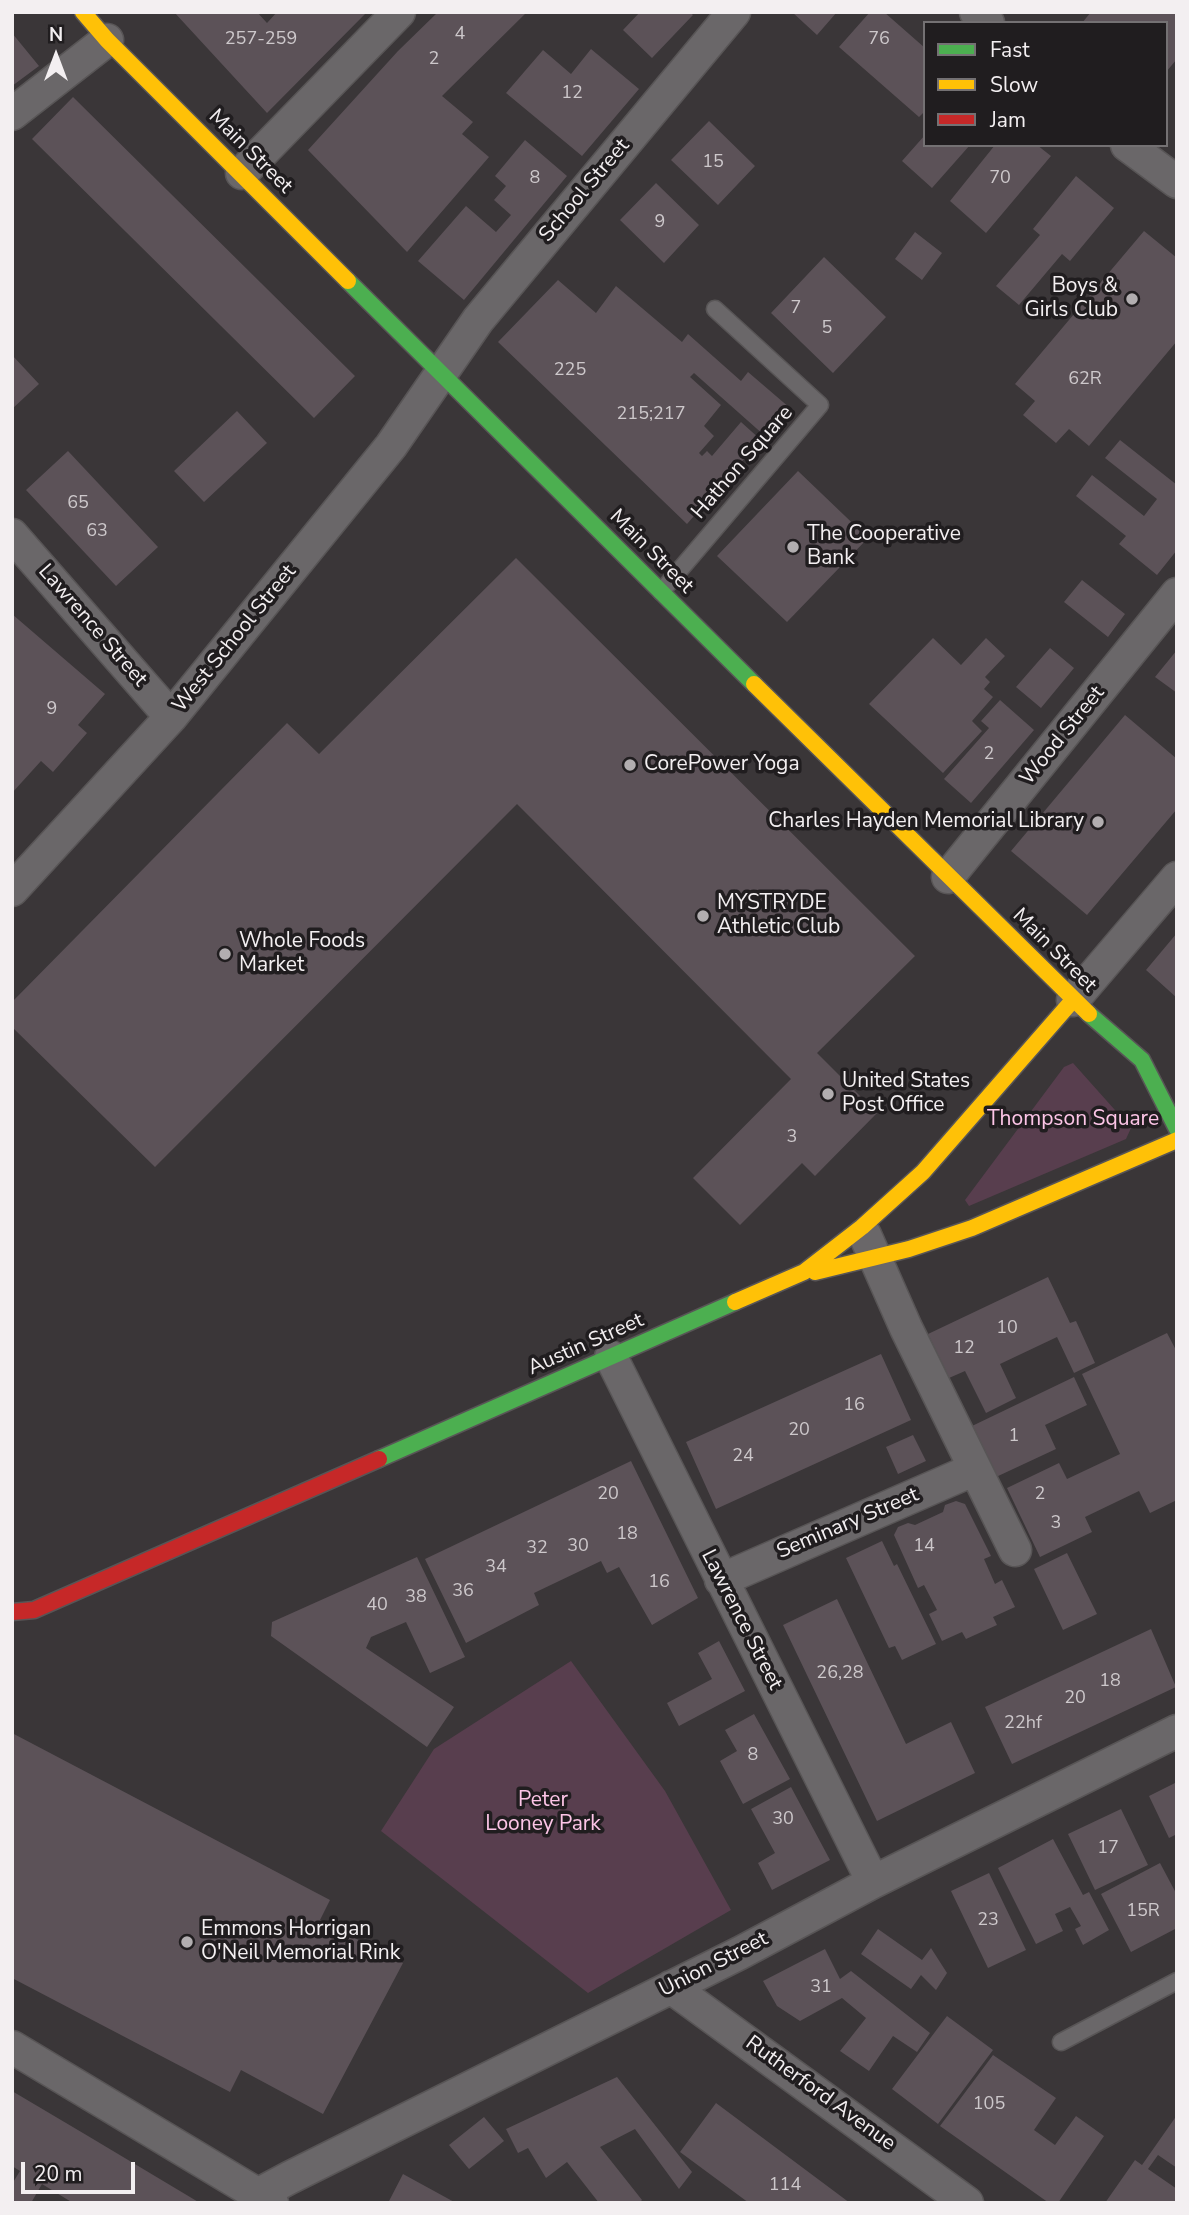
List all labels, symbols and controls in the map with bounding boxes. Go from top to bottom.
north arrow [21,21,91,91]
legend [923,21,1168,147]
text: N [49,22,63,48]
house number: 4 [455,24,465,46]
house number: 257-259 [225,29,297,51]
house number: 76 [868,29,890,51]
text: Fast [990,36,1030,64]
house number: 2 [429,49,439,71]
text: Slow [990,71,1038,99]
house number: 12 [561,83,583,105]
street label: Main Street [203,105,297,199]
text: Jam [990,106,1026,134]
street label: School Street [535,134,635,248]
house number: 15 [702,152,724,174]
house number: 8 [530,168,540,190]
house number: 70 [989,168,1011,190]
house number: 9 [655,212,665,234]
place label: Boys & Girls Club [1024,274,1118,324]
marker: Boys & Girls Club [1124,291,1140,307]
house number: 7 [791,298,801,320]
house number: 5 [822,318,832,340]
house number: 225 [554,360,586,382]
house number: 62R [1068,369,1102,391]
street label: Hathon Square [687,401,799,525]
house number: 215;217 [617,404,685,426]
house number: 65 [67,493,89,515]
street label: Main Street [604,505,698,599]
house number: 63 [86,521,108,543]
place label: The Cooperative Bank [807,522,961,572]
marker: The Cooperative Bank [785,539,801,555]
street label: Lawrence Street [32,560,152,692]
street label: West School Street [168,560,302,718]
street label: Wood Street [1015,681,1111,791]
house number: 9 [47,699,57,721]
house number: 2 [984,744,994,766]
place label: CorePower Yoga [644,752,800,778]
marker: CorePower Yoga [622,757,638,773]
place label: Charles Hayden Memorial Library [768,809,1084,835]
marker: Charles Hayden Memorial Library [1090,814,1106,830]
place label: MYSTRYDE Athletic Club [717,891,840,941]
street label: Main Street [1007,904,1101,998]
marker: MYSTRYDE Athletic Club [695,908,711,924]
place label: Whole Foods Market [239,929,365,979]
marker: Whole Foods Market [217,946,233,962]
place label: United States Post Office [842,1069,970,1119]
marker: United States Post Office [820,1086,836,1102]
park label: Thompson Square [987,1107,1159,1133]
house number: 3 [787,1127,797,1149]
street label: Austin Street [524,1308,648,1382]
house number: 10 [996,1318,1018,1340]
house number: 12 [953,1338,975,1360]
house number: 16 [843,1395,865,1417]
house number: 20 [788,1420,810,1442]
house number: 1 [1009,1426,1019,1448]
house number: 24 [732,1446,754,1468]
street label: Seminary Street [773,1483,923,1565]
house number: 20 [597,1484,619,1506]
house number: 2 [1035,1484,1045,1506]
house number: 3 [1051,1513,1061,1535]
house number: 18 [616,1524,638,1546]
house number: 30 [567,1536,589,1558]
house number: 14 [913,1536,935,1558]
house number: 32 [526,1538,548,1560]
street label: Lawrence Street [695,1546,787,1694]
house number: 34 [485,1557,507,1579]
house number: 16 [648,1572,670,1594]
house number: 36 [452,1581,474,1603]
house number: 38 [405,1587,427,1609]
house number: 40 [366,1595,388,1617]
house number: 26,28 [816,1663,864,1685]
house number: 18 [1099,1671,1121,1693]
house number: 20 [1064,1688,1086,1710]
house number: 22hf [1004,1713,1042,1735]
house number: 8 [748,1745,758,1767]
park label: Peter Looney Park [485,1788,601,1838]
house number: 30 [772,1809,794,1831]
house number: 17 [1097,1838,1119,1860]
house number: 15R [1126,1901,1160,1923]
house number: 23 [977,1910,999,1932]
place label: Emmons Horrigan O'Neil Memorial Rink [201,1917,400,1967]
street label: Union Street [656,1927,772,2003]
marker: Emmons Horrigan O'Neil Memorial Rink [179,1934,195,1950]
house number: 31 [810,1977,832,1999]
street label: Rutherford Avenue [740,2031,900,2157]
house number: 105 [973,2094,1005,2116]
scale bar [24,2148,138,2192]
text: 20 m [34,2160,83,2188]
house number: 114 [769,2175,801,2197]

